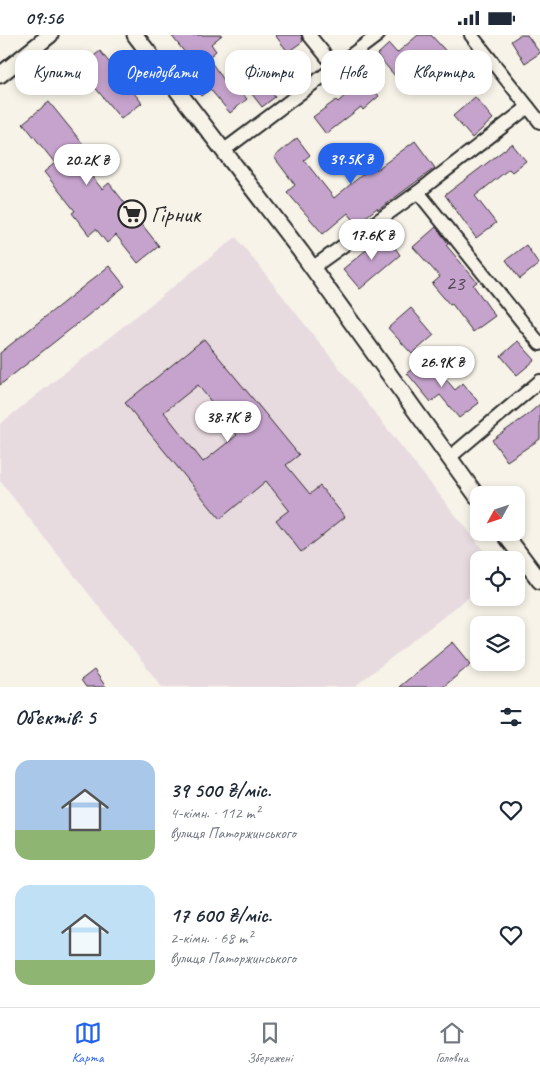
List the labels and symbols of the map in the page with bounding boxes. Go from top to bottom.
pin: 20.2K ₴ [41,143,133,186]
pin: 39.5K ₴ [305,143,397,185]
supermarket icon: Гірник [117,199,147,229]
place label: Гірник [151,199,203,229]
pin: 17.6K ₴ [326,219,418,261]
house number: 23 [446,270,466,296]
pin: 26.9K ₴ [396,345,488,388]
pin: 38.7K ₴ [182,401,274,443]
north arrow [470,486,525,541]

